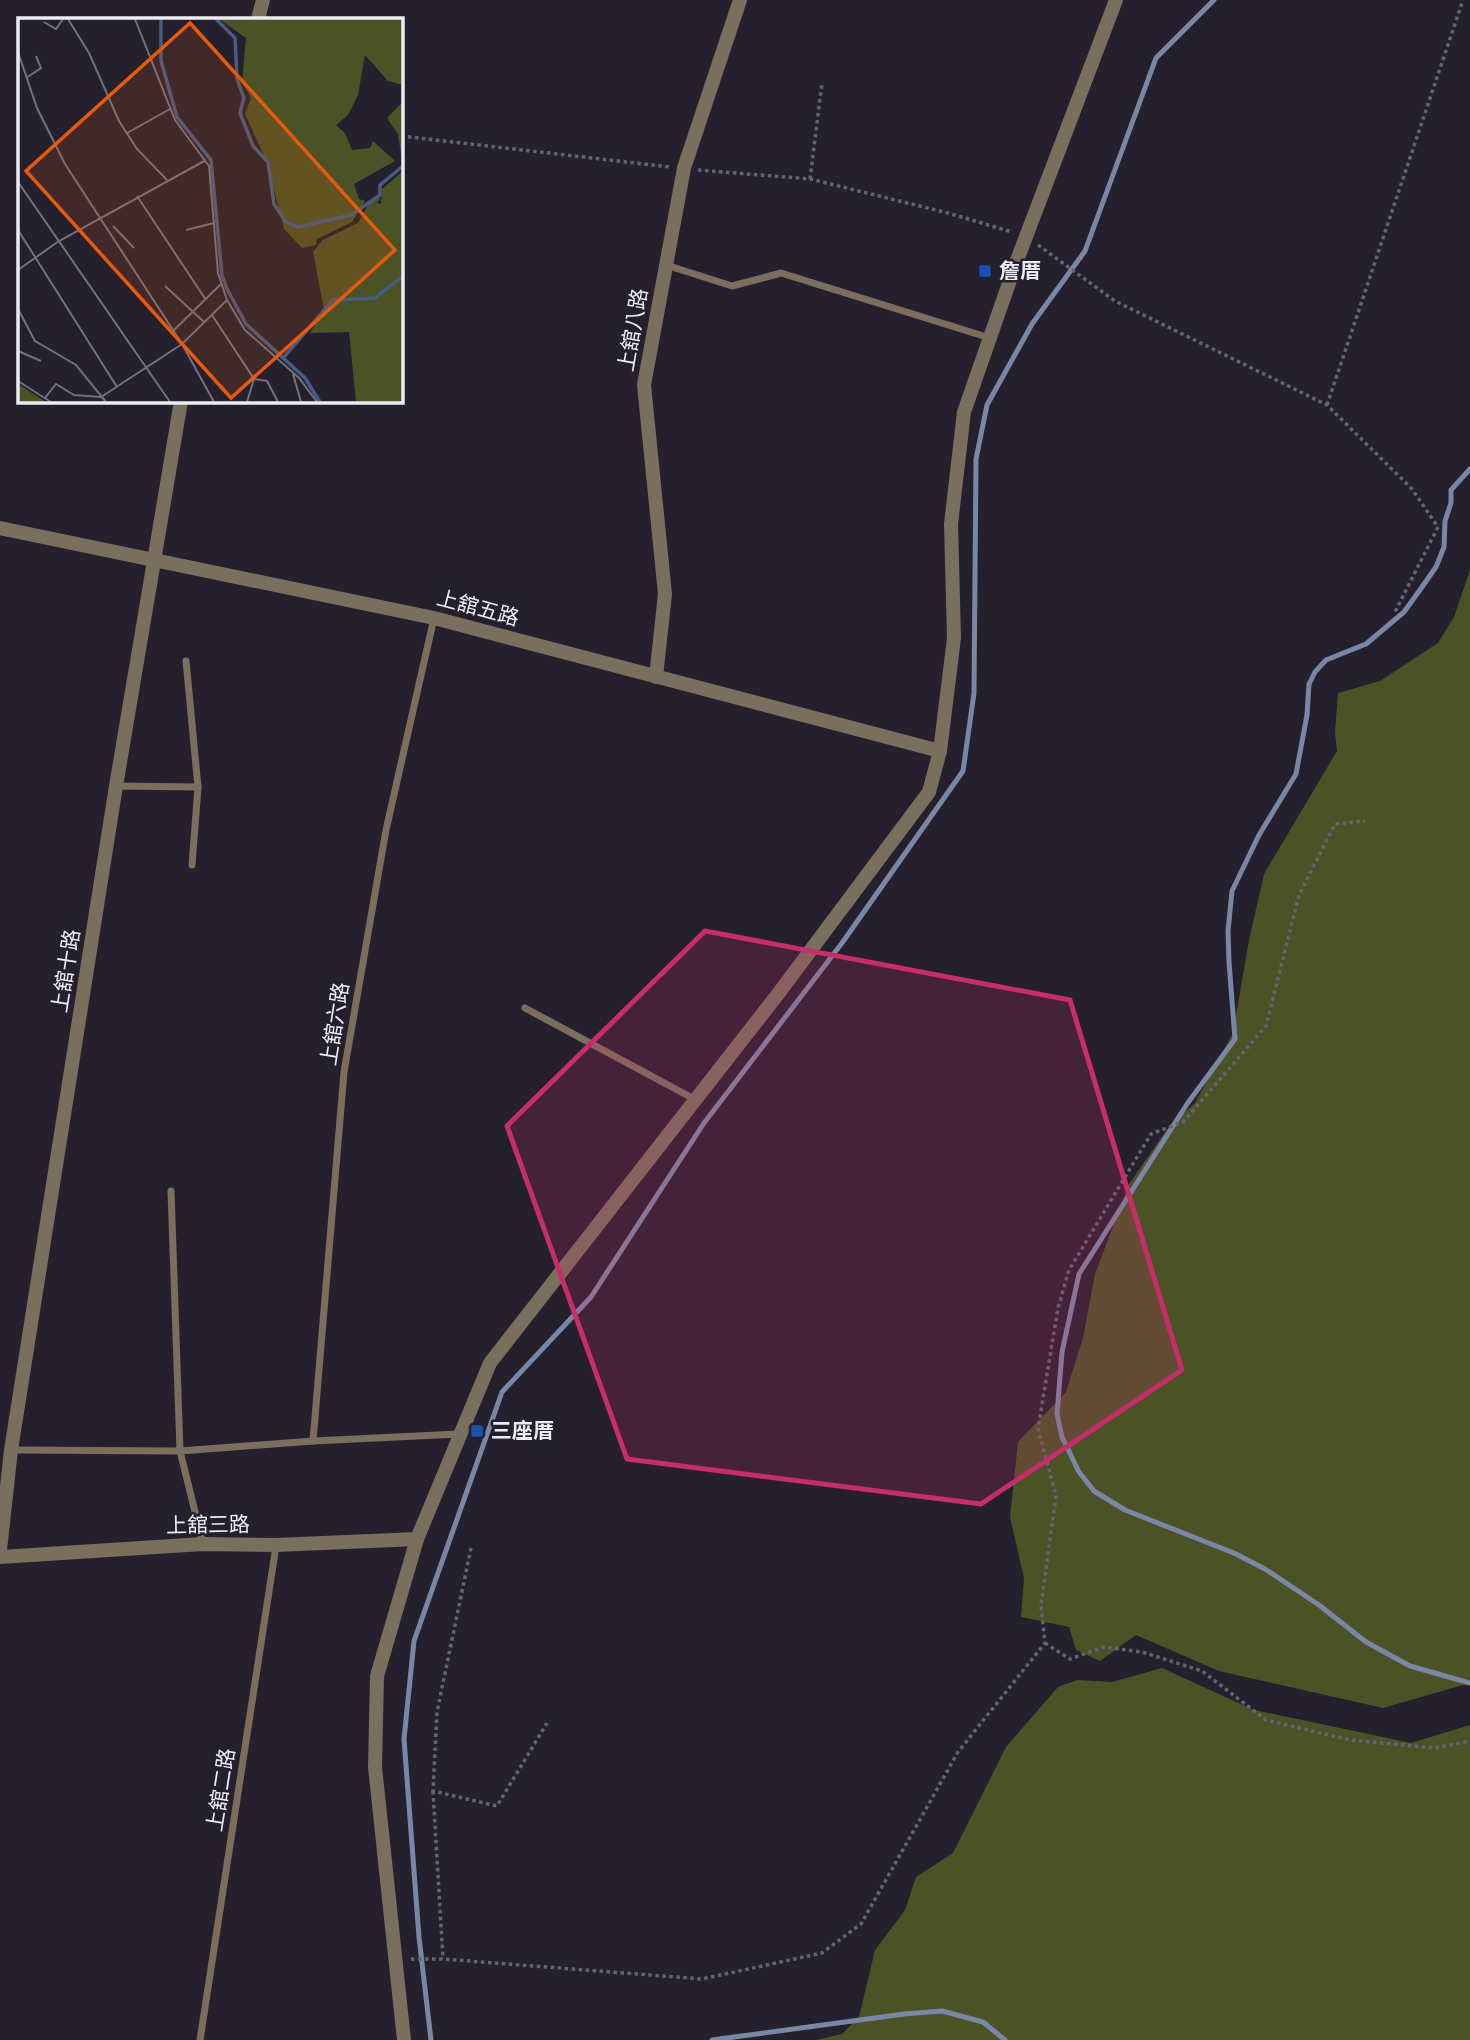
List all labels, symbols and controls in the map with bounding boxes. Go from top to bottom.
inset map [18,18,402,402]
place label: 詹厝 [999,257,1041,285]
marker: 詹厝 [977,263,993,279]
street label: 上舘八路 [612,286,654,374]
street label: 上舘五路 [434,584,522,632]
street label: 上舘十路 [46,927,86,1015]
street label: 上舘六路 [315,980,355,1068]
place label: 三座厝 [491,1417,554,1445]
marker: 三座厝 [469,1423,485,1439]
street label: 上舘三路 [166,1510,250,1540]
street label: 上舘二路 [201,1746,241,1834]

